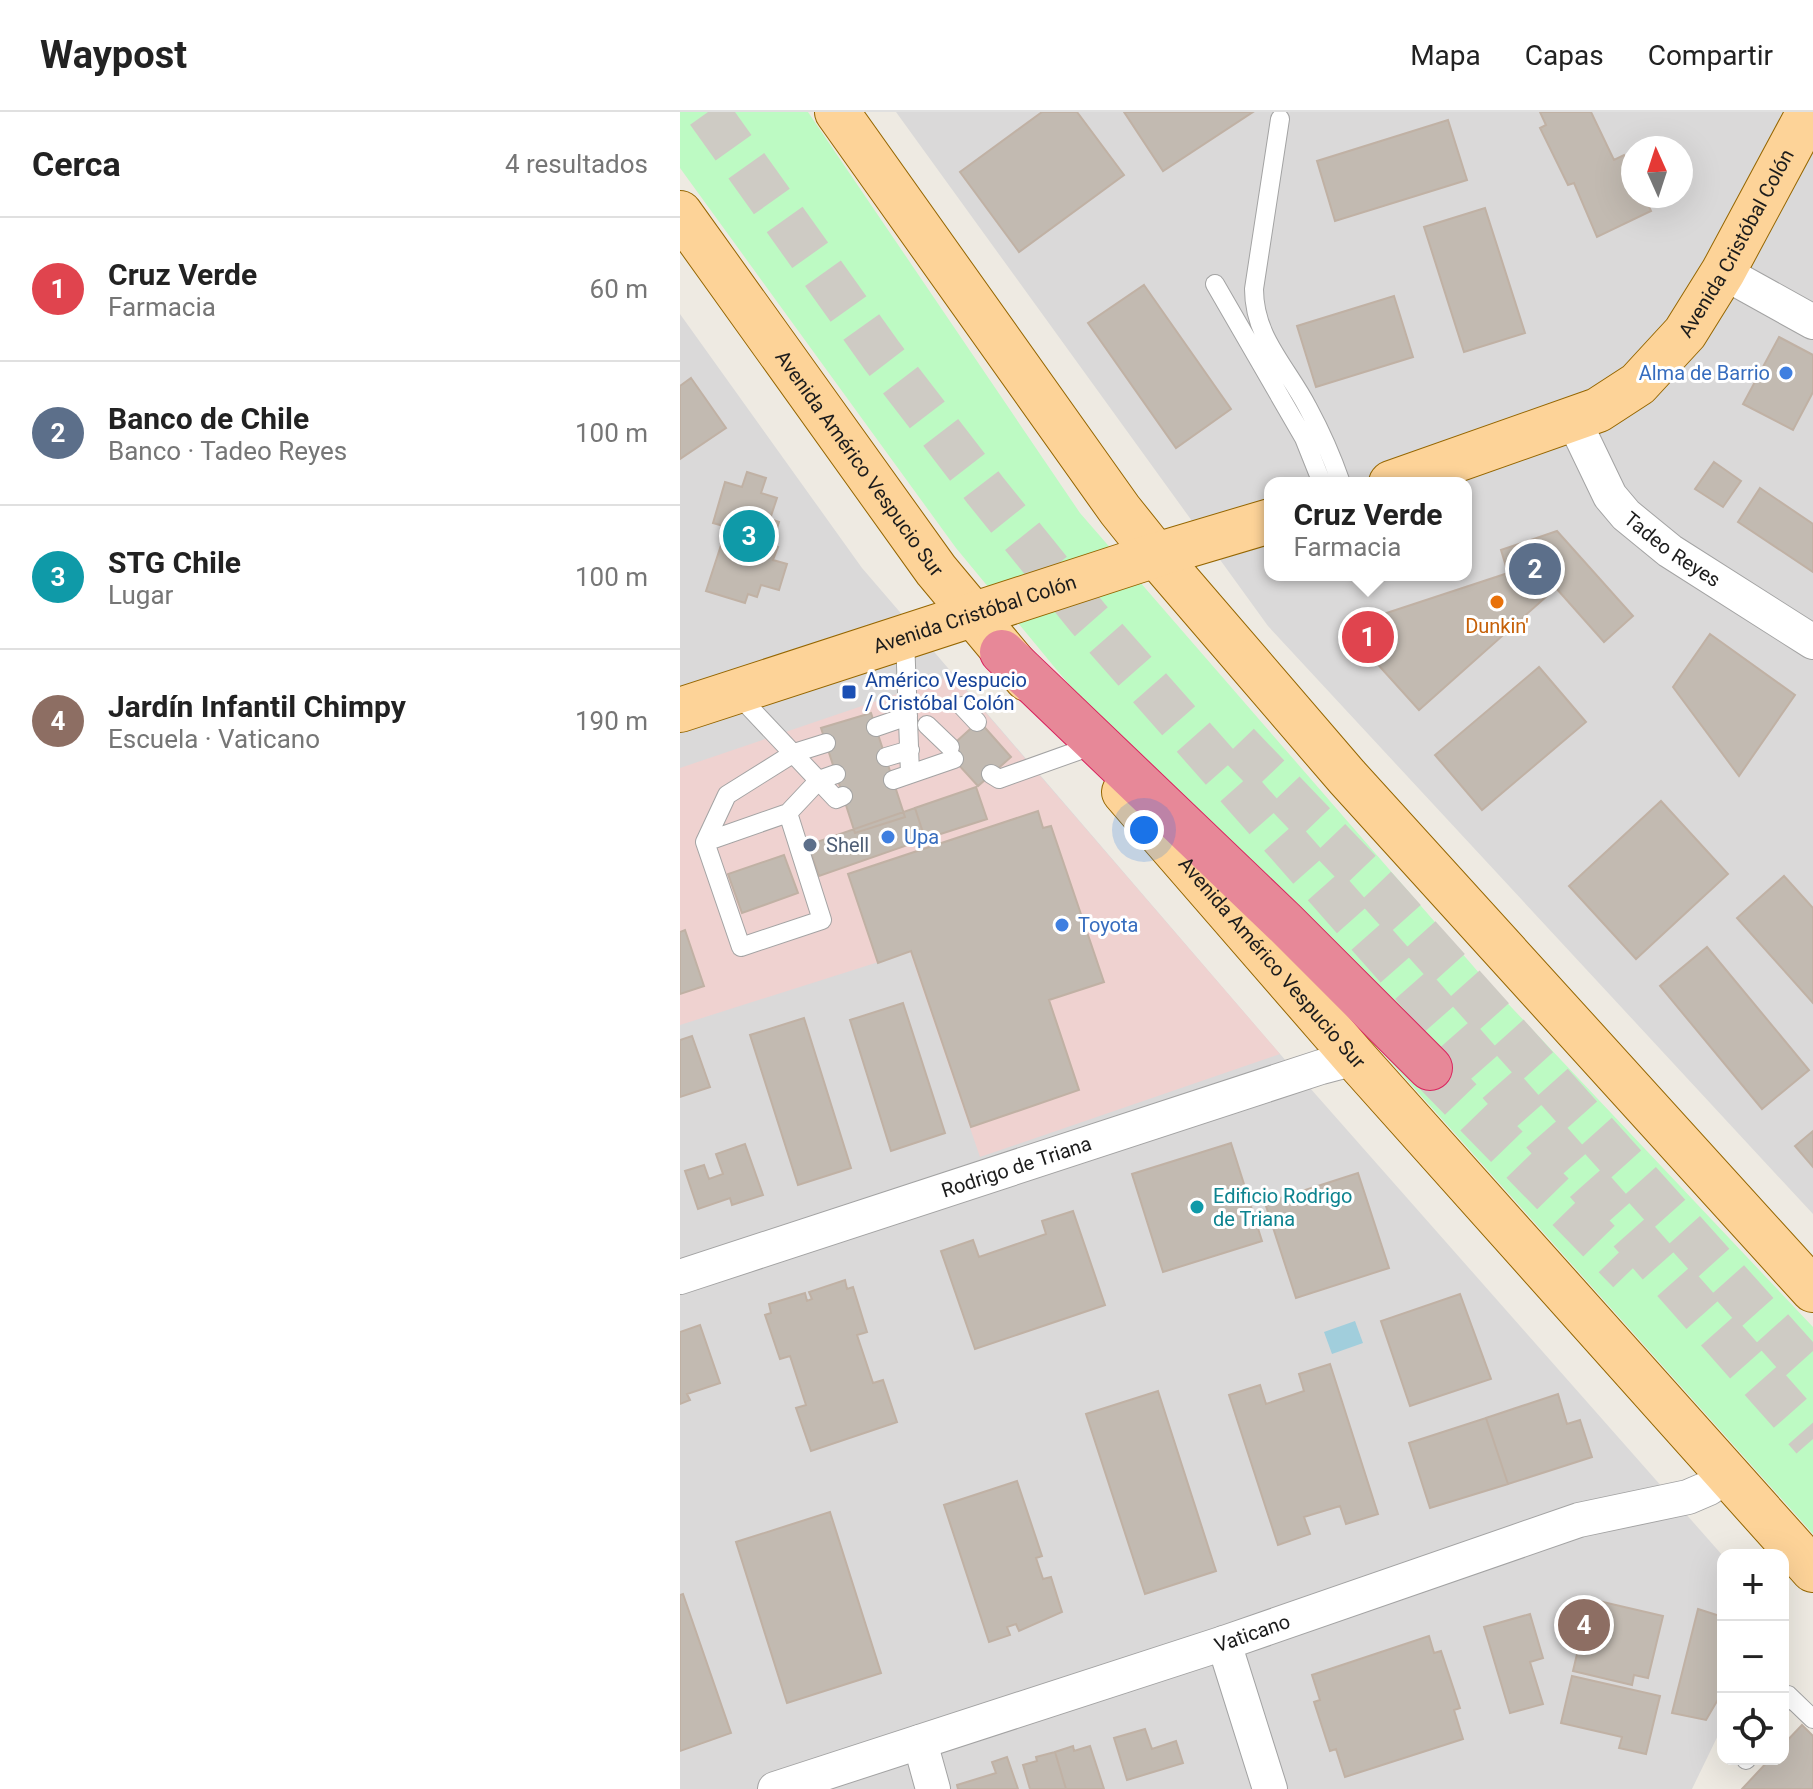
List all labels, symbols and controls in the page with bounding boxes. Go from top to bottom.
text: Waypost [40,33,187,77]
text: Mapa [1410,39,1481,72]
text: Capas [1525,39,1604,72]
text: Compartir [1648,39,1773,72]
north arrow [1621,136,1693,208]
text: Cerca [32,144,121,184]
street label: Avenida Cristóbal Colón [1673,145,1799,342]
text: 4 resultados [505,149,648,179]
text: Cruz Verde [108,257,257,292]
text: 1 [51,274,65,304]
text: 60 m [590,274,648,304]
text: Farmacia [108,292,216,322]
street label: Avenida Américo Vespucio Sur [770,346,948,582]
place label: Alma de Barrio [1639,361,1770,385]
marker: Alma de Barrio [1777,364,1795,382]
text: Banco de Chile [108,401,309,436]
text: 2 [51,418,65,448]
text: 100 m [575,418,648,448]
text: Banco · Tadeo Reyes [108,436,347,466]
popup [1264,477,1472,581]
text: Cruz Verde [1293,497,1443,532]
pin: 3 [723,506,775,566]
street label: Tadeo Reyes [1619,506,1725,592]
text: Farmacia [1293,532,1401,562]
pin: 2 [1509,539,1561,599]
text: STG Chile [108,545,241,580]
text: 3 [51,562,65,592]
text: 100 m [575,562,648,592]
street label: Avenida Cristóbal Colón [870,570,1079,658]
text: Lugar [108,580,173,610]
marker: Dunkin' [1488,593,1506,611]
pin: 1 [1342,607,1394,667]
place label: Dunkin' [1465,614,1529,638]
place label: Américo Vespucio / Cristóbal Colón [865,668,1027,715]
marker: Américo Vespucio / Cristóbal Colón [840,683,858,701]
text: Jardín Infantil Chimpy [108,689,406,724]
text: 4 [51,706,65,736]
text: 190 m [575,706,648,736]
text: Escuela · Vaticano [108,724,320,754]
your location [1124,810,1164,850]
place label: Upa [904,825,939,849]
marker: Upa [879,828,897,846]
place label: Shell [826,833,869,857]
marker: Shell [801,836,819,854]
street label: Avenida Américo Vespucio Sur [1174,852,1371,1074]
place label: Toyota [1078,913,1138,937]
marker: Toyota [1053,916,1071,934]
street label: Rodrigo de Triana [938,1131,1094,1203]
place label: Edificio Rodrigo de Triana [1213,1184,1352,1231]
marker: Edificio Rodrigo de Triana [1188,1198,1206,1216]
map controls [1717,1549,1789,1765]
button: + [1717,1549,1789,1621]
pin: 4 [1558,1595,1610,1655]
street label: Vaticano [1211,1609,1293,1657]
button: − [1717,1621,1789,1693]
button: locate [1717,1693,1789,1765]

